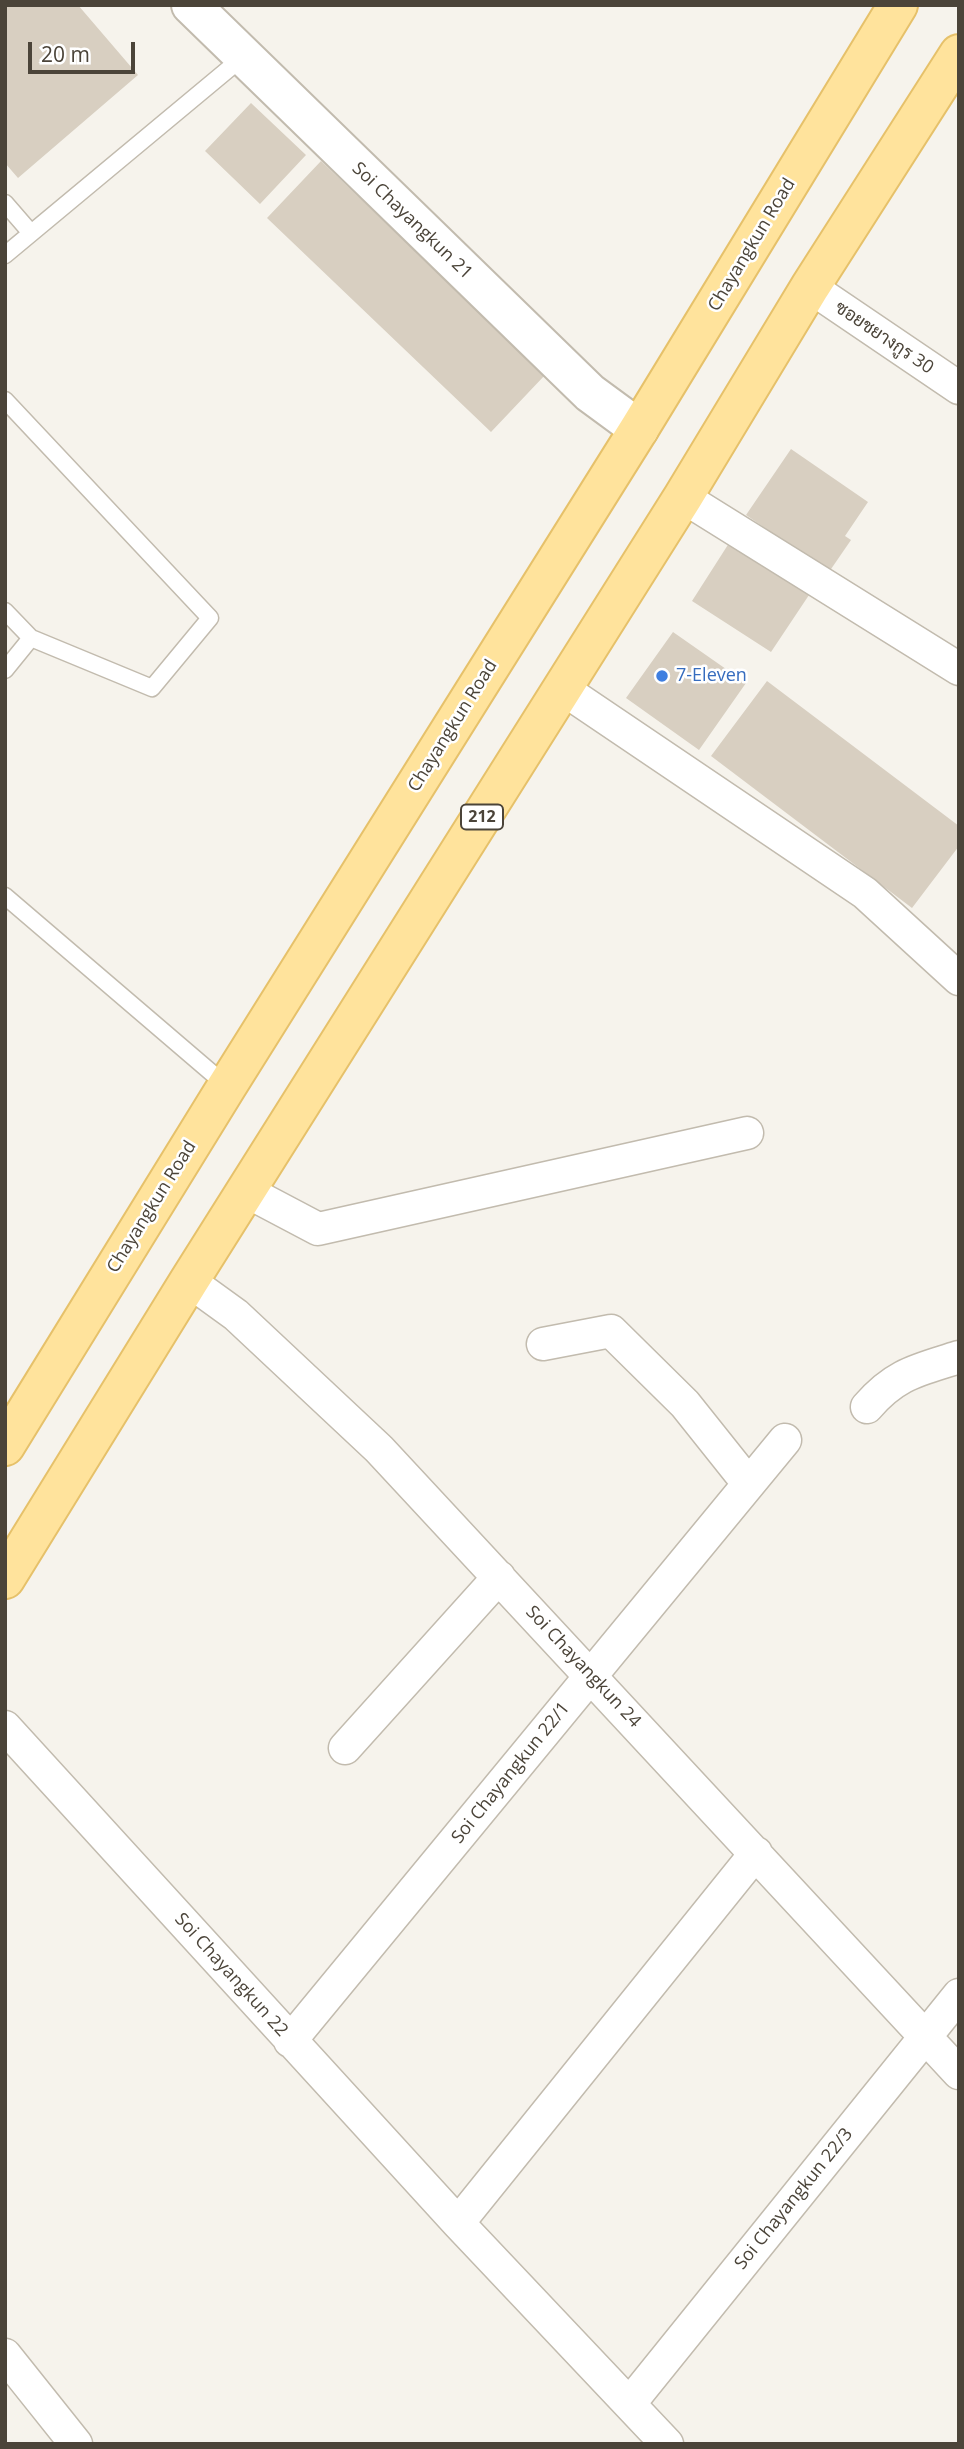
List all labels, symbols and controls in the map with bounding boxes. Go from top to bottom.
scale bar [32,28,138,72]
text: 20 m [41,40,90,68]
street label: Soi Chayangkun 21 [347,158,477,284]
street label: Chayangkun Road [704,175,800,315]
street label: ซอยชยางกูร 30 [831,297,937,379]
street label: Chayangkun Road [404,656,502,796]
place label: 7-Eleven [676,665,747,687]
marker: 7-Eleven [654,668,670,684]
road number: 212 [461,804,503,830]
street label: Chayangkun Road [103,1137,201,1277]
street label: Soi Chayangkun 24 [521,1602,645,1732]
street label: Soi Chayangkun 22/1 [447,1698,575,1848]
street label: Soi Chayangkun 22 [170,1909,292,2041]
street label: Soi Chayangkun 22/3 [730,2124,858,2274]

